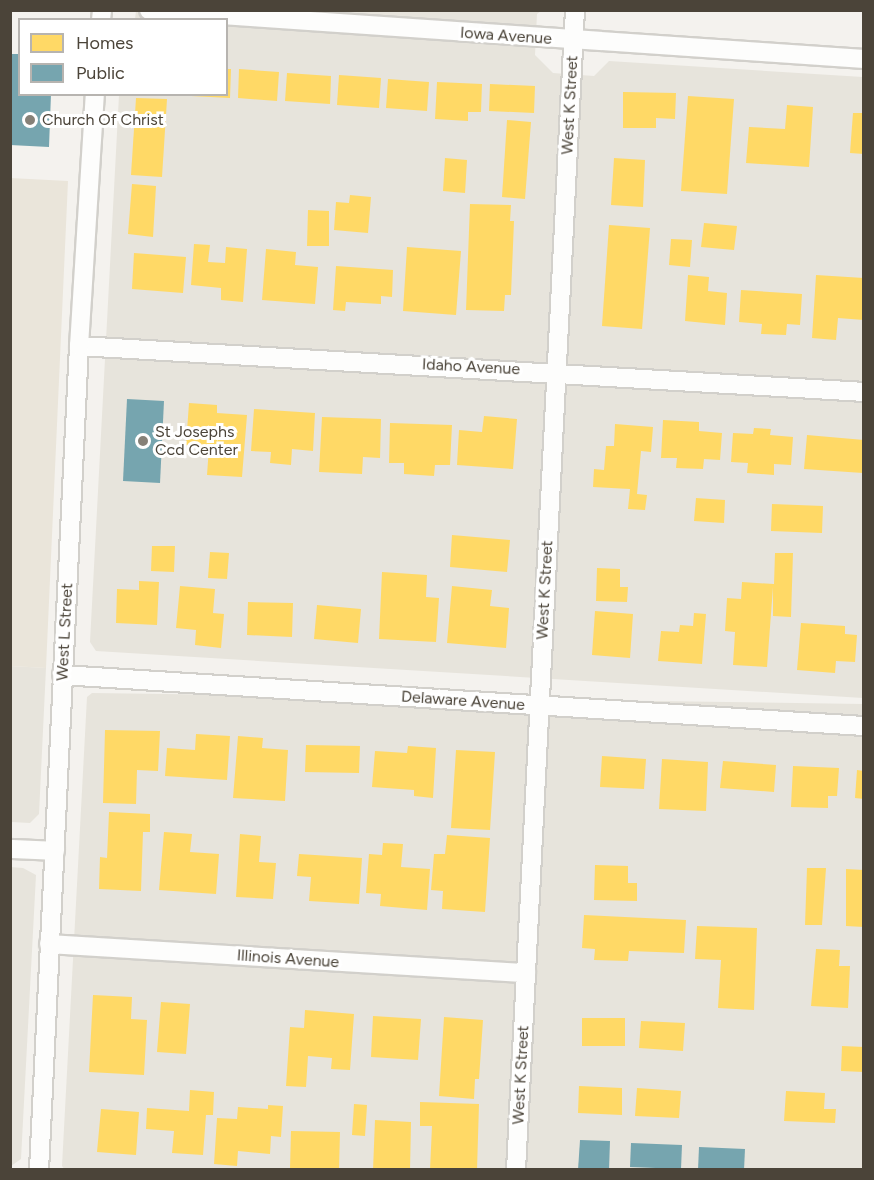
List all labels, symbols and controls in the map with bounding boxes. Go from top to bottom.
legend [18,18,228,96]
street label: Iowa Avenue [459,23,553,49]
text: Homes [76,32,134,54]
street label: West K Street [558,55,582,155]
text: Public [76,62,125,84]
place label: Church Of Christ [42,110,164,130]
marker: Church Of Christ [23,113,37,127]
street label: Idaho Avenue [421,355,521,379]
place label: St Josephs Ccd Center [155,422,238,460]
marker: St Josephs Ccd Center [136,434,150,448]
street label: West K Street [533,540,557,640]
street label: West L Street [53,583,77,681]
street label: Delaware Avenue [400,687,526,715]
street label: Illinois Avenue [236,946,340,972]
street label: West K Street [509,1025,533,1125]

